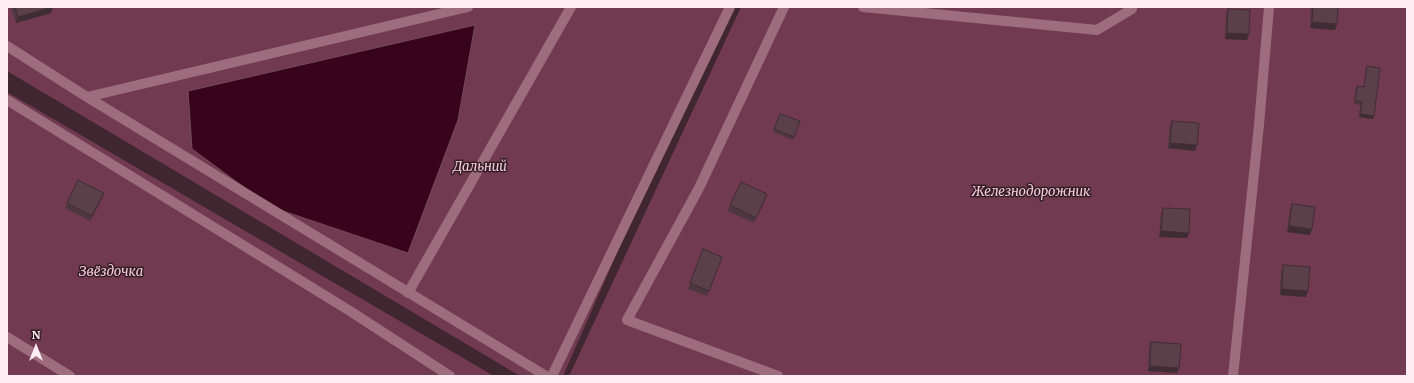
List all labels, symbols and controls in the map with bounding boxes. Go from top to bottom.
park label: Дальний [453,159,507,175]
park label: Железнодорожник [972,184,1090,200]
park label: Звёздочка [79,264,143,280]
north arrow [16,327,56,367]
text: N [32,328,40,342]

